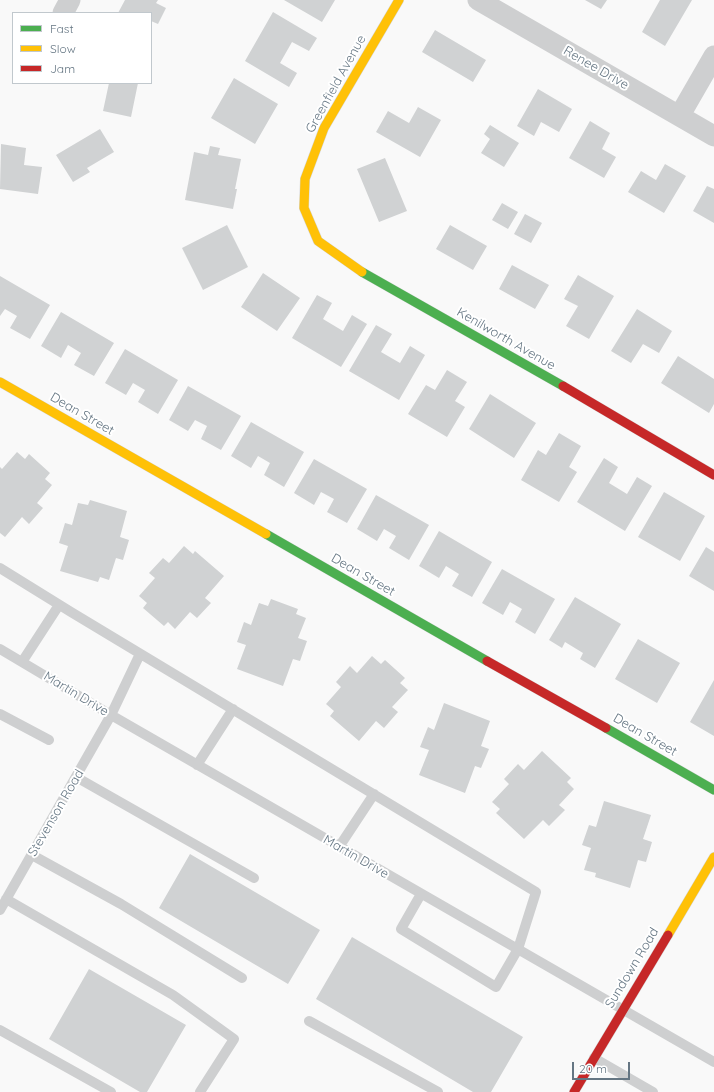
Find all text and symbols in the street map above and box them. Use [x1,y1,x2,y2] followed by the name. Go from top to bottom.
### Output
[12,12,152,84] legend
[50,21,74,36] text: Fast
[303,32,369,136] street label: Greenfield Avenue
[50,41,76,56] text: Slow
[560,43,632,93] street label: Renee Drive
[50,61,75,76] text: Jam
[454,304,558,374] street label: Kenilworth Avenue
[47,389,117,439] street label: Dean Street
[328,550,398,600] street label: Dean Street
[41,668,111,720] street label: Martin Drive
[610,710,680,760] street label: Dean Street
[25,767,87,859] street label: Stevenson Road
[320,832,392,882] street label: Martin Drive
[602,925,662,1011] street label: Sundown Road
[574,1054,632,1080] scale bar
[579,1061,607,1076] text: 20 m

